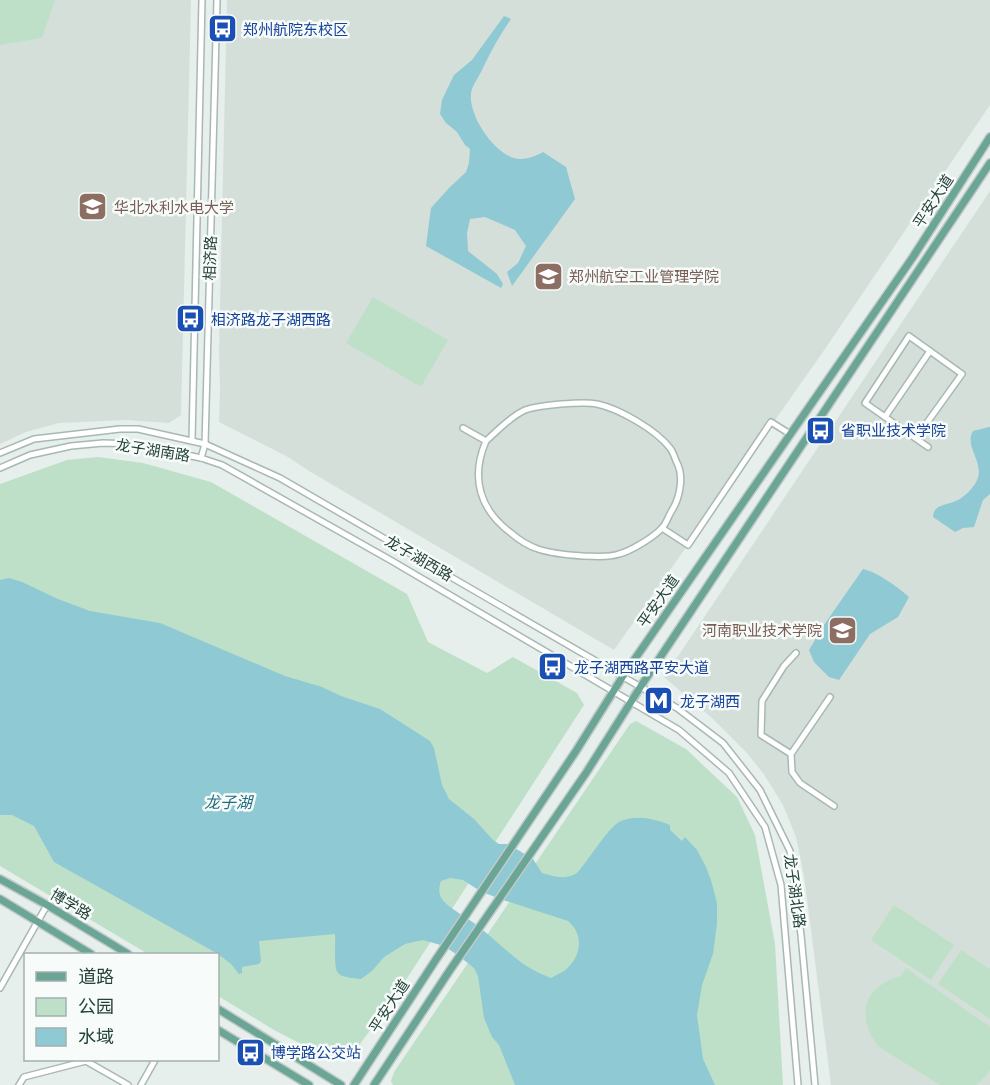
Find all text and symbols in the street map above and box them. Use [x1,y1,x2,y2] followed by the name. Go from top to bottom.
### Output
[206,13,238,45] bus stop icon: 郑州航院东校区
[243,21,348,38] place label: 郑州航院东校区
[910,171,956,231] street label: 平安大道
[77,191,109,223] school or university icon: 华北水利水电大学
[114,199,234,216] place label: 华北水利水电大学
[201,235,219,281] street label: 相济路
[532,260,564,292] school or university icon: 郑州航空工业管理学院
[569,268,719,285] place label: 郑州航空工业管理学院
[174,303,206,335] bus stop icon: 相济路龙子湖西路
[211,311,331,328] place label: 相济路龙子湖西路
[804,414,836,446] bus stop icon: 省职业技术学院
[841,422,946,439] place label: 省职业技术学院
[115,436,191,464] street label: 龙子湖南路
[382,532,456,584] street label: 龙子湖西路
[634,572,682,630] street label: 平安大道
[827,614,859,646] school or university icon: 河南职业技术学院
[702,622,822,639] place label: 河南职业技术学院
[537,651,569,683] bus stop icon: 龙子湖西路平安大道
[574,659,709,676] place label: 龙子湖西路平安大道
[643,685,675,717] metro station icon: 龙子湖西
[680,693,740,710] place label: 龙子湖西
[204,793,255,812] water label: 龙子湖
[781,853,809,929] street label: 龙子湖北路
[47,885,95,923] street label: 博学路
[24,953,219,1061] legend
[78,966,114,987] text: 道路
[366,976,412,1036] street label: 平安大道
[78,996,114,1017] text: 公园
[78,1026,114,1047] text: 水域
[234,1036,266,1068] bus stop icon: 博学路公交站
[271,1044,361,1061] place label: 博学路公交站

